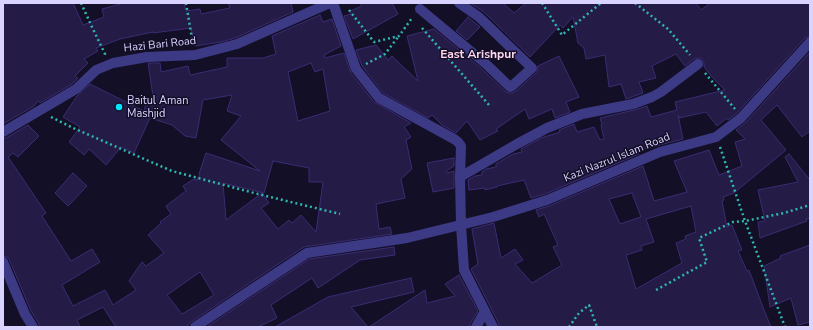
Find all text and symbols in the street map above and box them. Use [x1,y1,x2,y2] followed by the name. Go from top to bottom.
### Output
[123,35,197,55] street label: Hazi Bari Road
[440,48,516,62] district label: East Arishpur
[127,94,188,120] place label: Baitul Aman Mashjid
[114,102,124,112] marker: Baitul Aman Mashjid
[562,131,672,185] street label: Kazi Nazrul Islam Road

